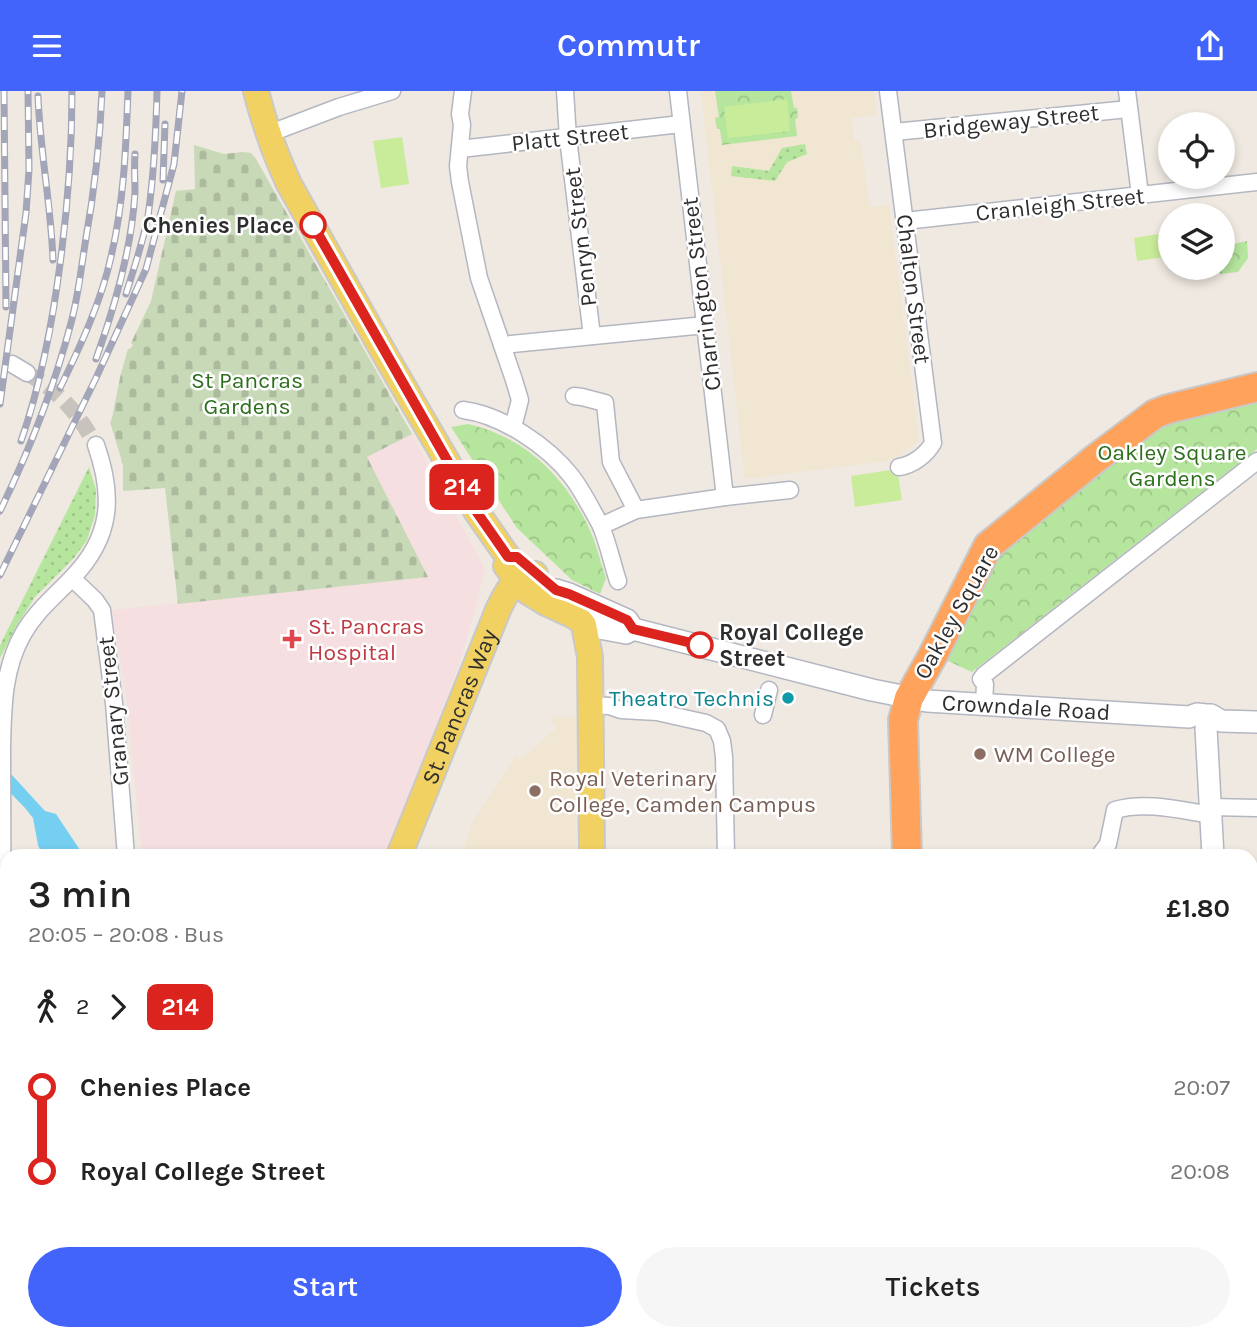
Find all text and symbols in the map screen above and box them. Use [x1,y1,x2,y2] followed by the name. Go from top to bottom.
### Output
[28,27,66,65] icon: menu
[557,27,700,64] text: Commutr
[1191,27,1229,65] icon: share
[922,99,1101,144] street label: Bridgeway Street
[1158,112,1235,280] map controls
[1158,112,1235,189] button: locate
[510,118,630,157] street label: Platt Street
[559,166,602,308] street label: Penryn Street
[974,182,1146,227] street label: Cranleigh Street
[676,195,727,392] street label: Charrington Street
[1158,203,1235,280] button: layers
[143,212,294,239] place label: Chenies Place
[300,212,326,238] marker: Chenies Place
[891,213,936,366] street label: Chalton Street
[191,367,303,420] park label: St Pancras Gardens
[1098,439,1246,492] park label: Oakley Square Gardens
[422,464,502,510] line badge: 214
[443,473,481,501] text: 214
[909,541,1004,684] street label: Oakley Square
[308,613,424,666] place label: St. Pancras Hospital
[719,619,864,672] place label: Royal College Street
[416,625,503,788] street label: St. Pancras Way
[282,629,302,649] marker: St. Pancras Hospital
[687,632,713,658] marker: Royal College Street
[92,635,135,787] street label: Granary Street
[609,685,774,712] place label: Theatro Technis
[941,689,1111,726] street label: Crowndale Road
[780,690,796,706] marker: Theatro Technis
[994,741,1116,768] place label: WM College
[972,746,988,762] marker: WM College
[549,765,816,818] place label: Royal Veterinary College, Camden Campus
[527,783,543,799] marker: Royal Veterinary College, Camden Campus
[28,872,132,917] text: 3 min
[1166,893,1230,924] text: £1.80
[28,921,224,948] text: 20:05 – 20:08 · Bus
[28,988,66,1026] icon: walk
[99,988,137,1026] icon: forward
[76,993,89,1020] text: 2
[161,993,199,1021] text: 214
[80,1072,251,1103] text: Chenies Place
[1173,1074,1230,1101] text: 20:07
[80,1156,325,1187] text: Royal College Street
[1170,1158,1230,1185] text: 20:08
[28,1247,622,1327] button: Start
[636,1247,1230,1327] button: Tickets

